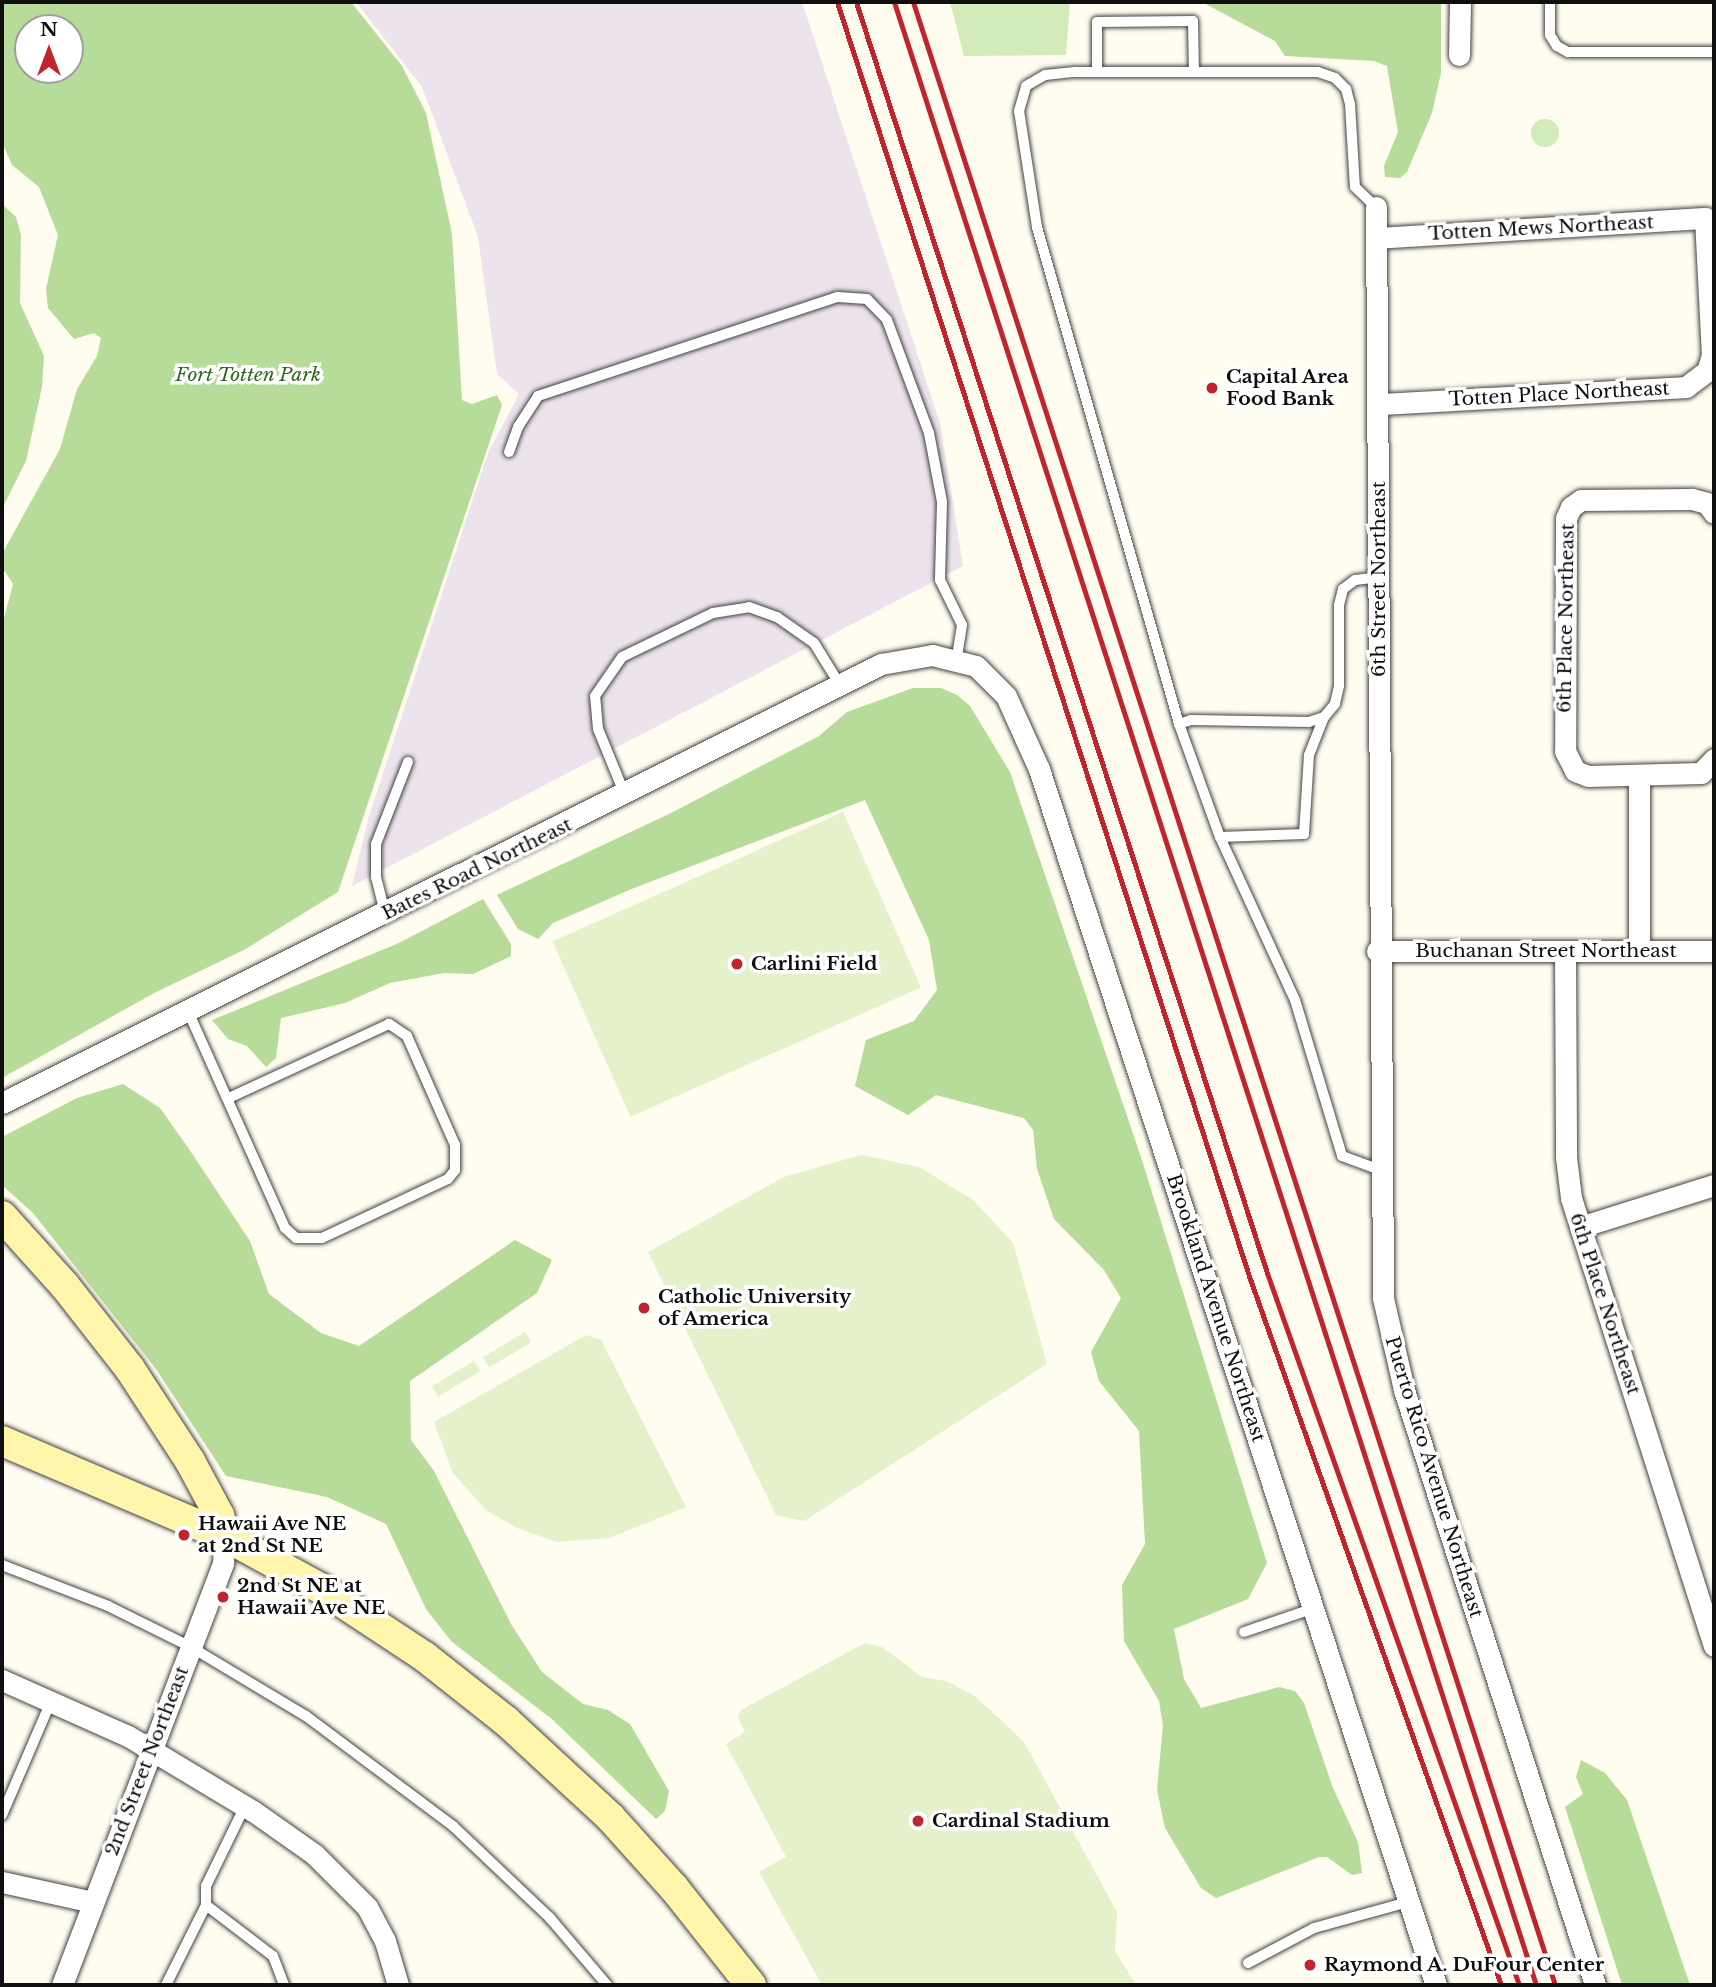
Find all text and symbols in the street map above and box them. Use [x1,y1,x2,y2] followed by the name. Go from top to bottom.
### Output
[14,14,84,84] north arrow
[40,18,58,41] text: N
[1428,211,1654,245] street label: Totten Mews Northeast
[175,364,321,386] park label: Fort Totten Park
[1226,366,1349,410] place label: Capital Area Food Bank
[1448,377,1670,411] street label: Totten Place Northeast
[1204,380,1220,396] marker: Capital Area Food Bank
[1368,481,1390,677] street label: 6th Street Northeast
[1553,523,1579,713] street label: 6th Place Northeast
[378,813,576,925] street label: Bates Road Northeast
[1415,940,1677,962] street label: Buchanan Street Northeast
[751,953,877,975] place label: Carlini Field
[729,956,745,972] marker: Carlini Field
[1162,1171,1270,1445] street label: Brookland Avenue Northeast
[1565,1210,1645,1398] street label: 6th Place Northeast
[658,1286,851,1330] place label: Catholic University of America
[636,1300,652,1316] marker: Catholic University of America
[1380,1333,1488,1621] street label: Puerto Rico Avenue Northeast
[198,1513,347,1557] place label: Hawaii Ave NE at 2nd St NE
[176,1527,192,1543] marker: Hawaii Ave NE at 2nd St NE
[237,1575,386,1619] place label: 2nd St NE at Hawaii Ave NE
[215,1589,231,1605] marker: 2nd St NE at Hawaii Ave NE
[100,1663,194,1859] street label: 2nd Street Northeast
[932,1810,1110,1832] place label: Cardinal Stadium
[910,1813,926,1829] marker: Cardinal Stadium
[1324,1954,1605,1976] place label: Raymond A. DuFour Center
[1302,1957,1318,1973] marker: Raymond A. DuFour Center

